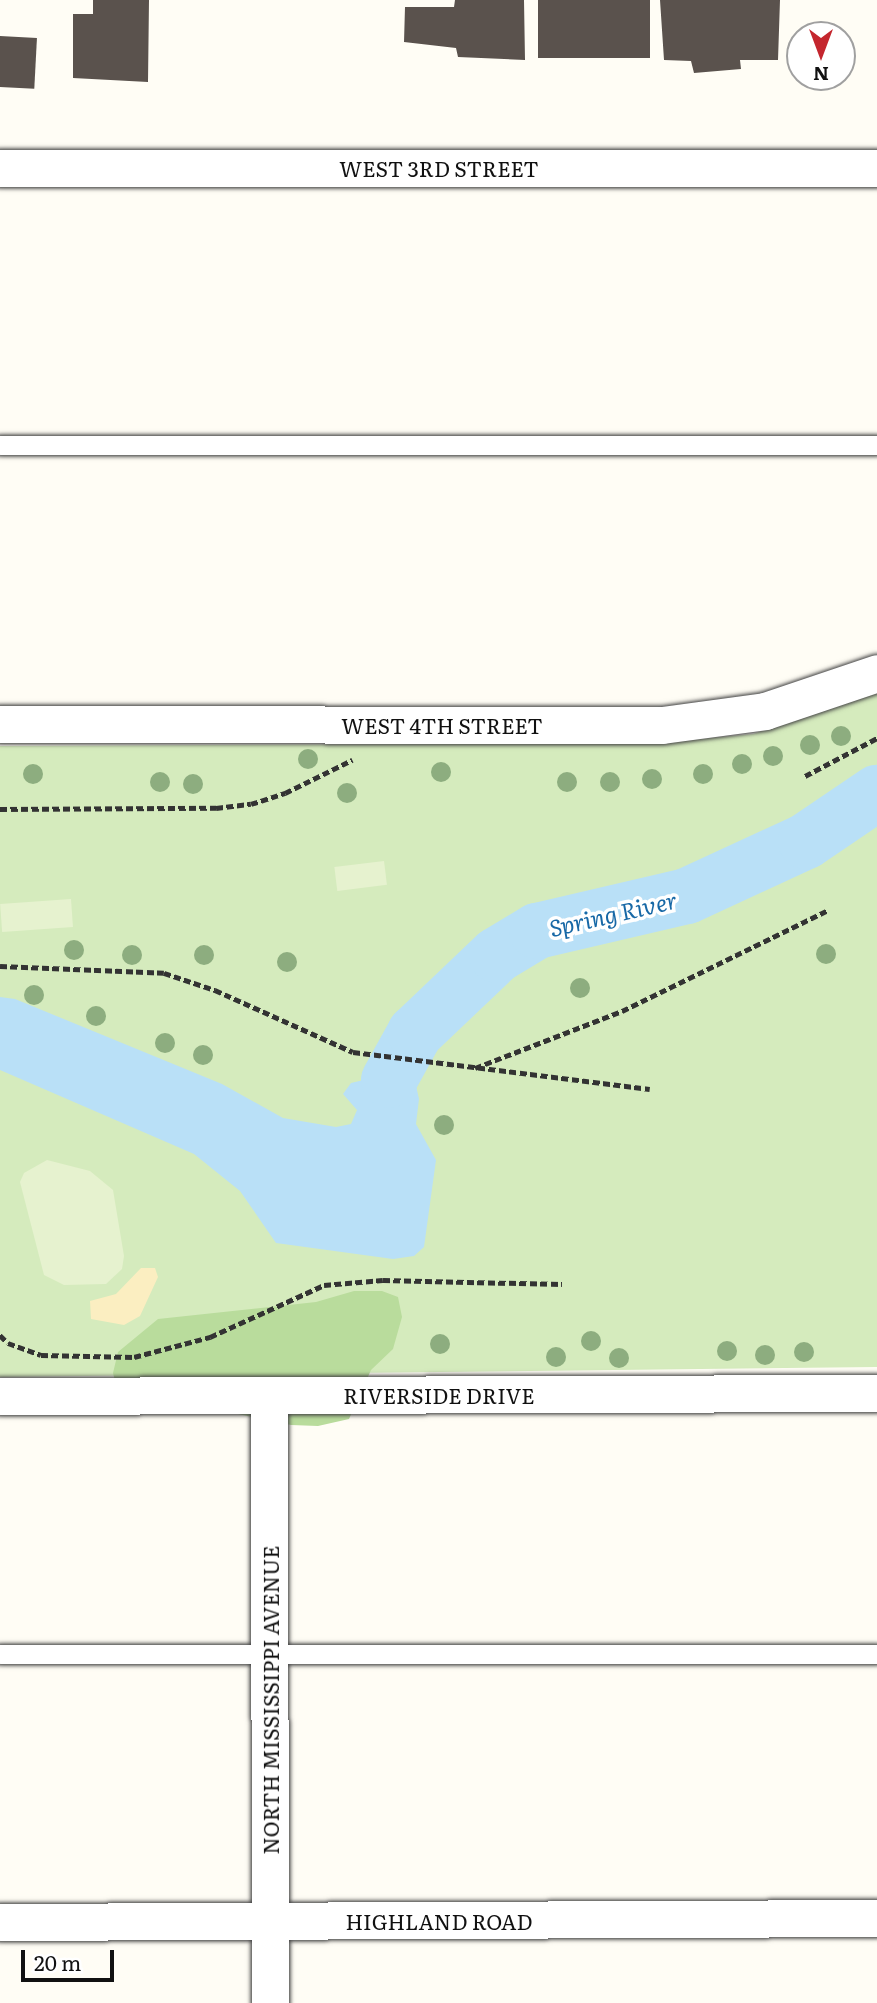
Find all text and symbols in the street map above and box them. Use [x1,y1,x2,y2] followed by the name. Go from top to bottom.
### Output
[786,21,856,91] north arrow
[813,61,829,89] text: N
[339,155,539,181] street label: WEST 3RD STREET
[341,712,543,738] street label: WEST 4TH STREET
[546,885,680,941] water label: Spring River
[343,1382,535,1408] street label: RIVERSIDE DRIVE
[257,1545,283,1855] street label: NORTH MISSISSIPPI AVENUE
[345,1908,533,1934] street label: HIGHLAND ROAD
[24,1937,117,1981] scale bar
[34,1946,81,1977] text: 20 m

